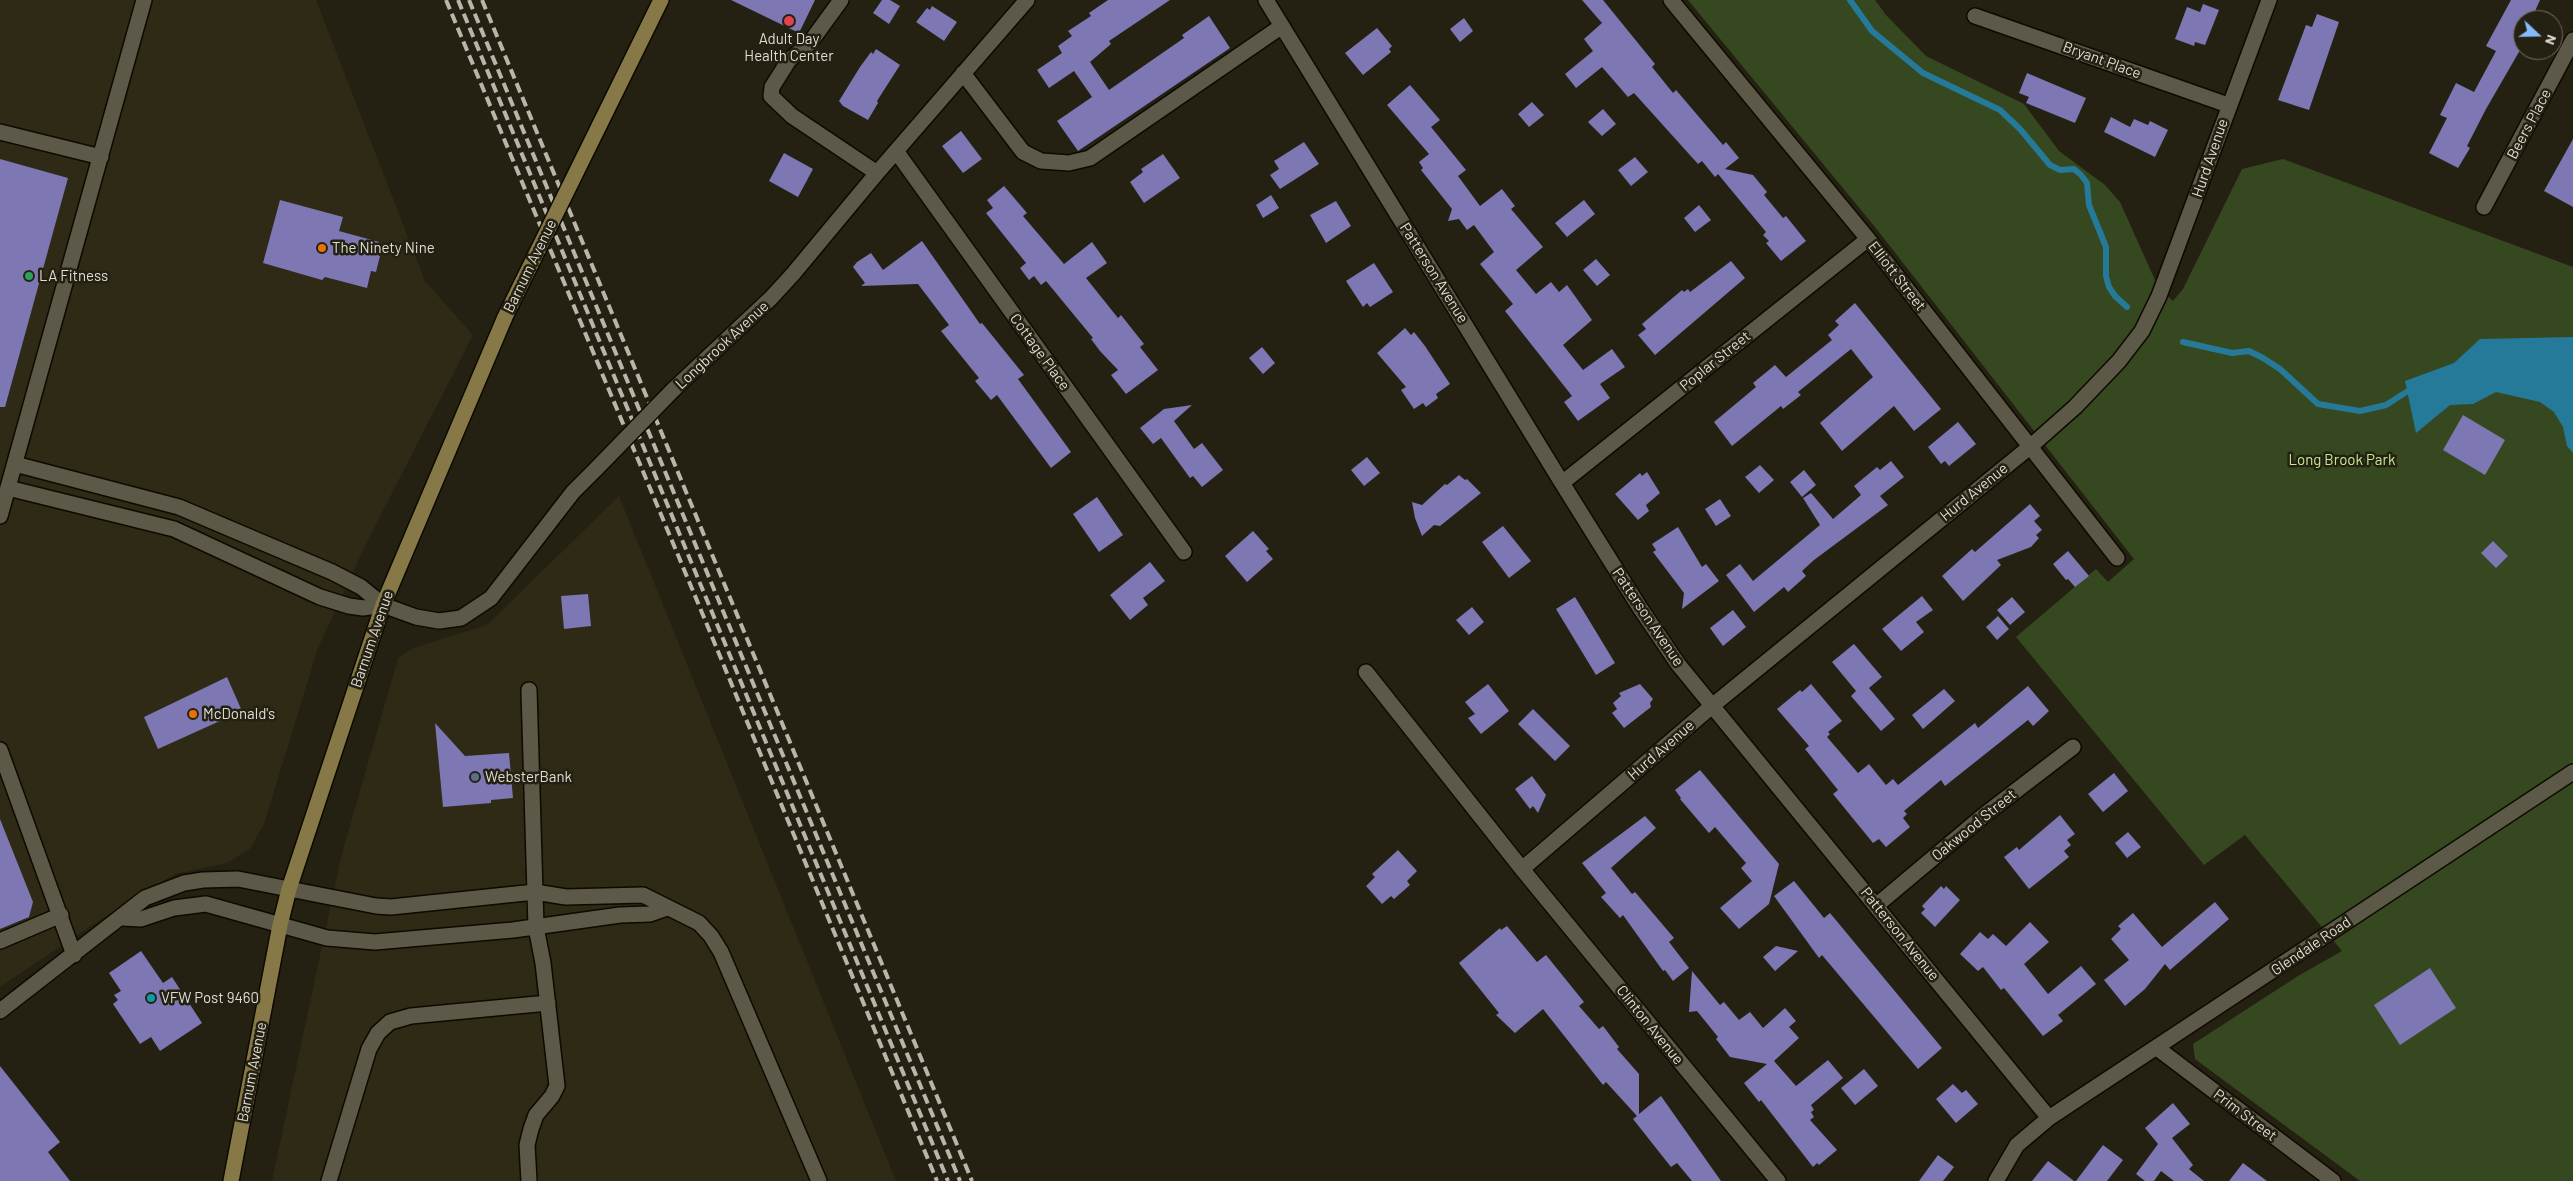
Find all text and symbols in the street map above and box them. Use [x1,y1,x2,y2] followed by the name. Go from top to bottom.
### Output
[2513,10,2563,60] north arrow
[782,14,796,28] marker: Adult Day Health Center
[744,30,834,65] place label: Adult Day Health Center
[2542,33,2561,48] text: N
[2060,38,2144,82] street label: Bryant Place
[2503,86,2555,162] street label: Beers Place
[2188,116,2232,200] street label: Hurd Avenue
[500,216,560,316] street label: Barnum Avenue
[1396,220,1472,326] street label: Patterson Avenue
[1864,238,1930,314] street label: Elliott Street
[332,239,435,257] place label: The Ninety Nine
[316,242,328,254] marker: The Ninety Nine
[39,267,108,285] place label: LA Fitness
[23,270,35,282] marker: LA Fitness
[672,297,772,393] street label: Longbrook Avenue
[1006,310,1074,394] street label: Cottage Place
[1676,327,1754,395] street label: Poplar Street
[2289,451,2395,469] park label: Long Brook Park
[1936,459,2012,525] street label: Hurd Avenue
[1608,564,1688,670] street label: Patterson Avenue
[347,588,397,690] street label: Barnum Avenue
[203,705,275,723] place label: McDonald's
[187,708,199,720] marker: McDonald's
[1624,716,1698,784] street label: Hurd Avenue
[485,768,572,786] place label: WebsterBank
[469,771,481,783] marker: WebsterBank
[1928,785,2020,865] street label: Oakwood Street
[1857,884,1943,984] street label: Patterson Avenue
[2268,913,2354,979] street label: Glendale Road
[1613,982,1687,1068] street label: Clinton Avenue
[161,989,259,1007] place label: VFW Post 9460
[145,992,157,1004] marker: VFW Post 9460
[233,1020,271,1124] street label: Barnum Avenue
[2210,1085,2280,1145] street label: Prim Street

